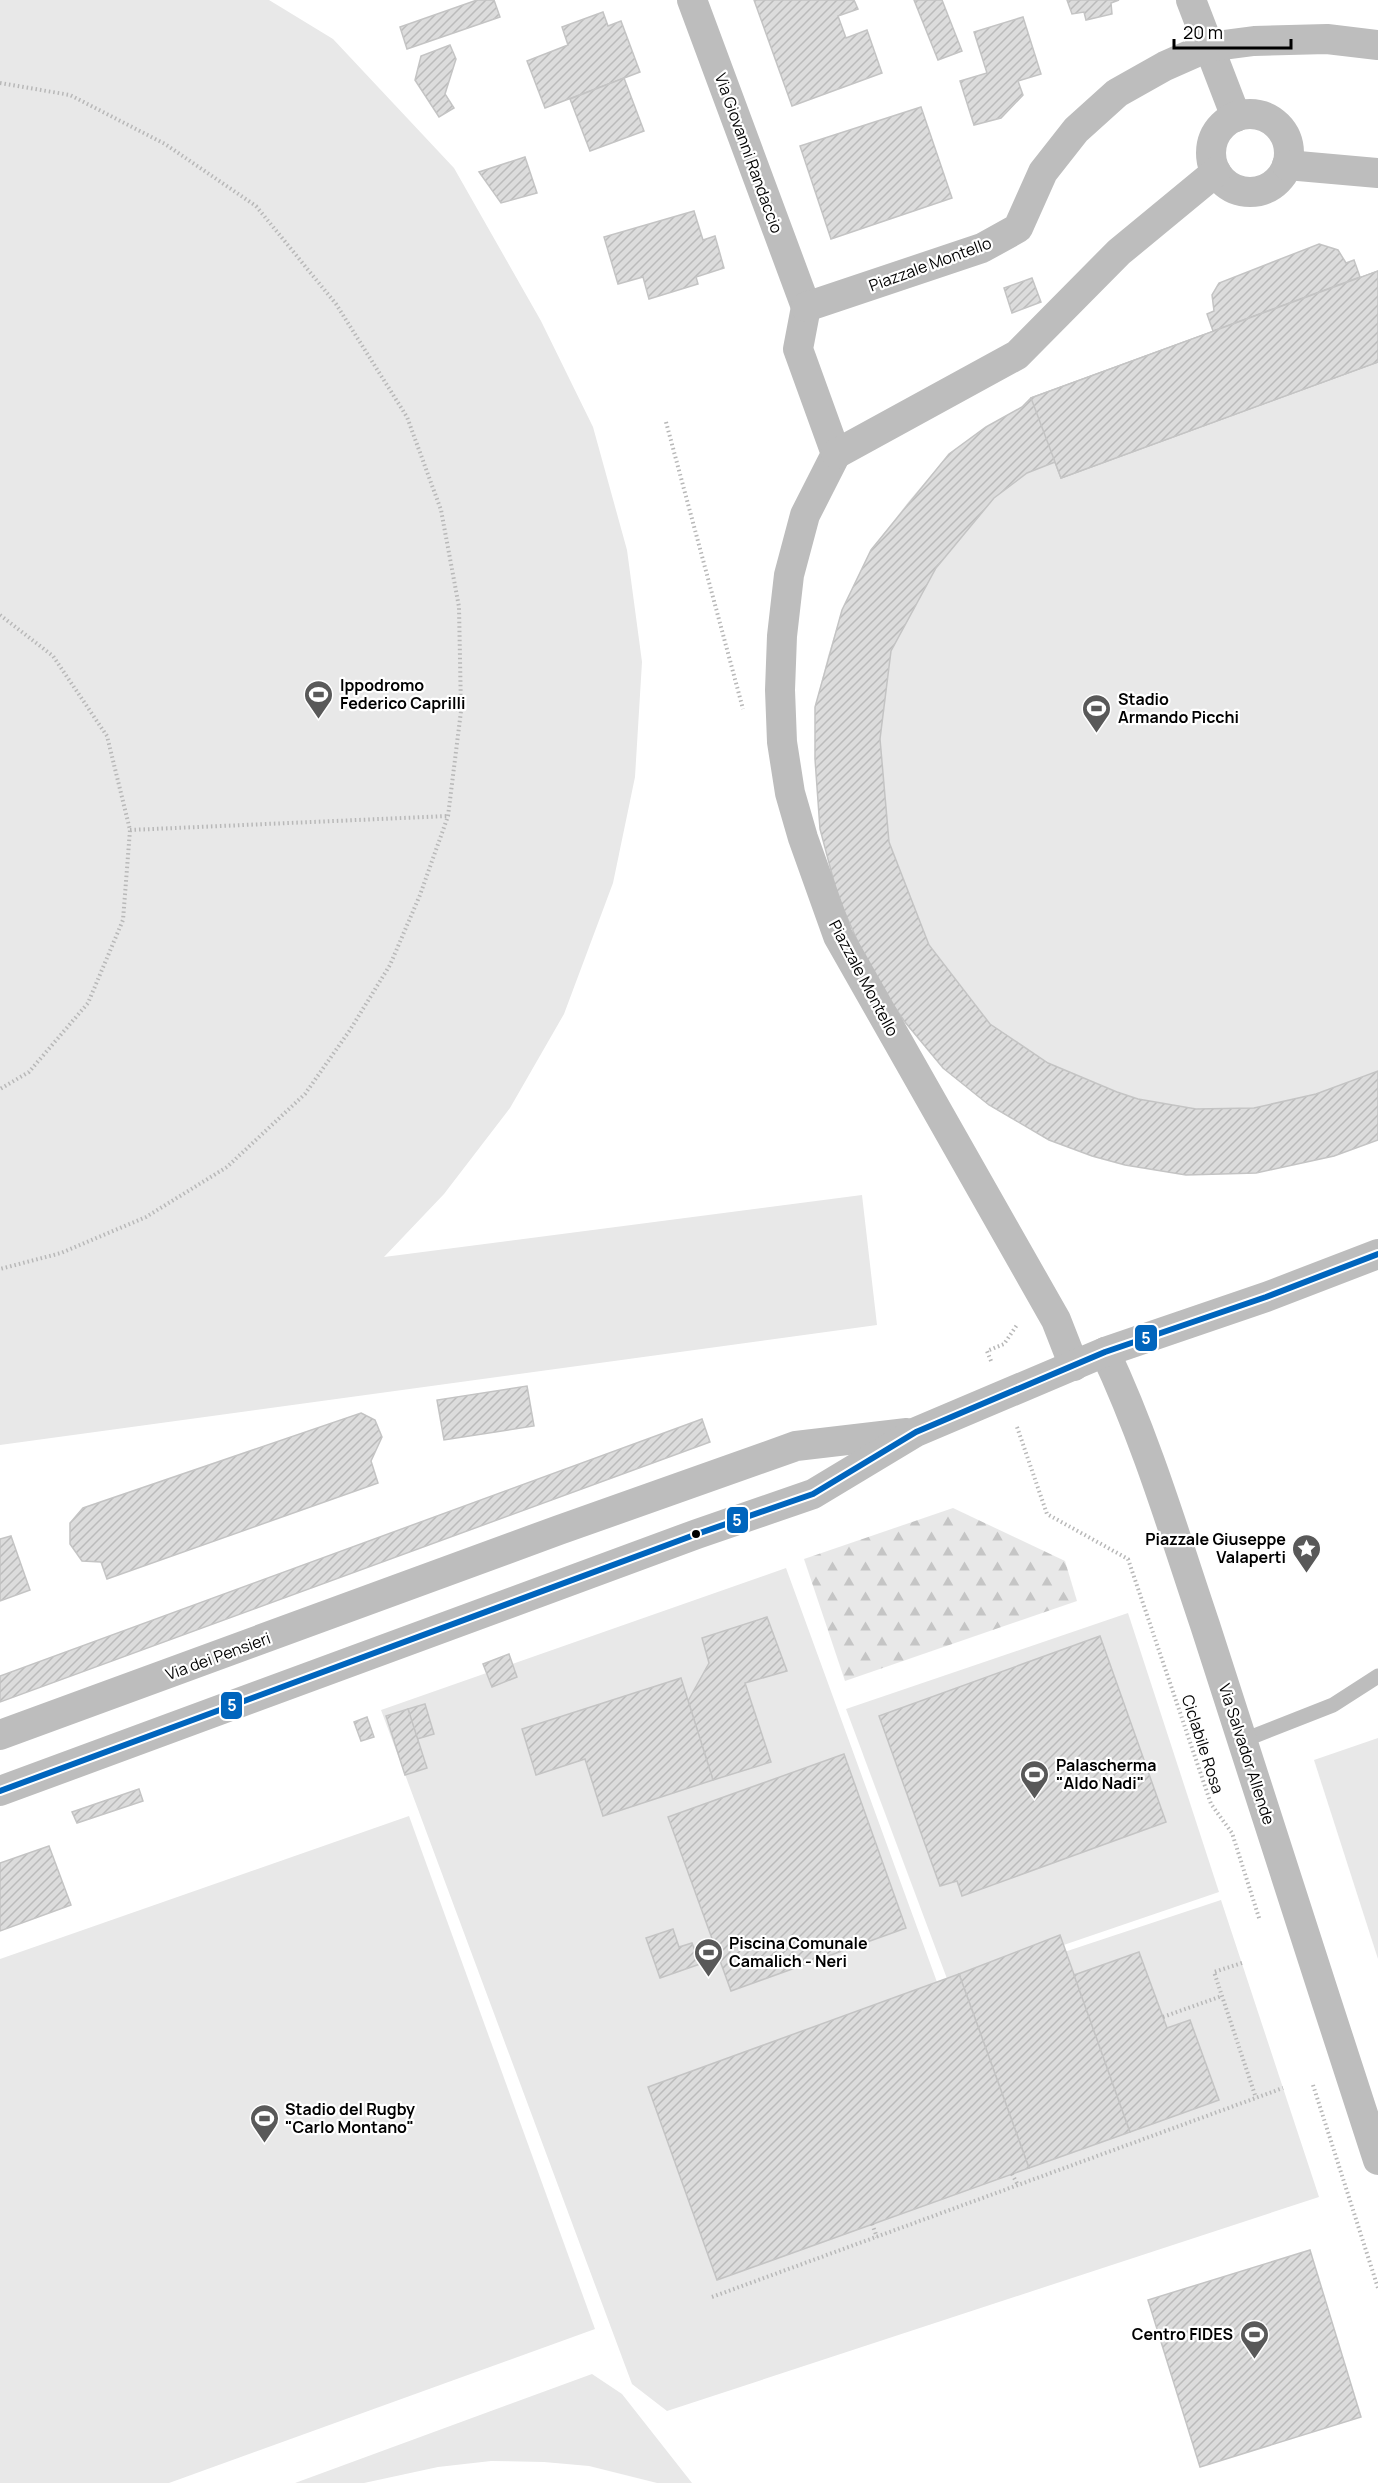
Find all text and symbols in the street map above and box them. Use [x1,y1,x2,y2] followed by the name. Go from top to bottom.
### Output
[1174,12,1291,50] scale bar
[1183,20,1223,44] text: 20 m
[710,70,788,236] street label: Via Giovanni Randaccio
[866,232,994,296] street label: Piazzale Montello
[340,674,465,714] place label: Ippodromo Federico Caprilli
[303,678,335,720] sports icon: Ippodromo Federico Caprilli
[1118,688,1239,728] place label: Stadio Armando Picchi
[1081,692,1113,734] sports icon: Stadio Armando Picchi
[824,916,904,1040] street label: Piazzale Montello
[1134,1324,1158,1352] line badge: 5
[1141,1327,1151,1349] text: 5
[726,1506,749,1534] line badge: 5
[732,1509,742,1531] text: 5
[690,1528,702,1540] unlabelled marker
[1145,1528,1286,1568] place label: Piazzale Giuseppe Valaperti
[1291,1532,1323,1574] place icon: Piazzale Giuseppe Valaperti
[162,1627,274,1685] street label: Via dei Pensieri
[1214,1681,1280,1827] street label: Via Salvador Allende
[220,1691,243,1720] line badge: 5
[1177,1692,1229,1796] street label: Ciclabile Rosa
[227,1694,237,1716] text: 5
[1056,1754,1156,1794] place label: Palascherma "Aldo Nadi"
[1019,1758,1051,1800] sports icon: Palascherma "Aldo Nadi"
[729,1932,868,1972] place label: Piscina Comunale Camalich - Neri
[692,1936,724,1978] sports icon: Piscina Comunale Camalich - Neri
[285,2098,415,2138] place label: Stadio del Rugby "Carlo Montano"
[248,2102,280,2144] sports icon: Stadio del Rugby "Carlo Montano"
[1238,2318,1270,2360] sports icon: Centro FIDES
[1132,2323,1233,2345] place label: Centro FIDES

